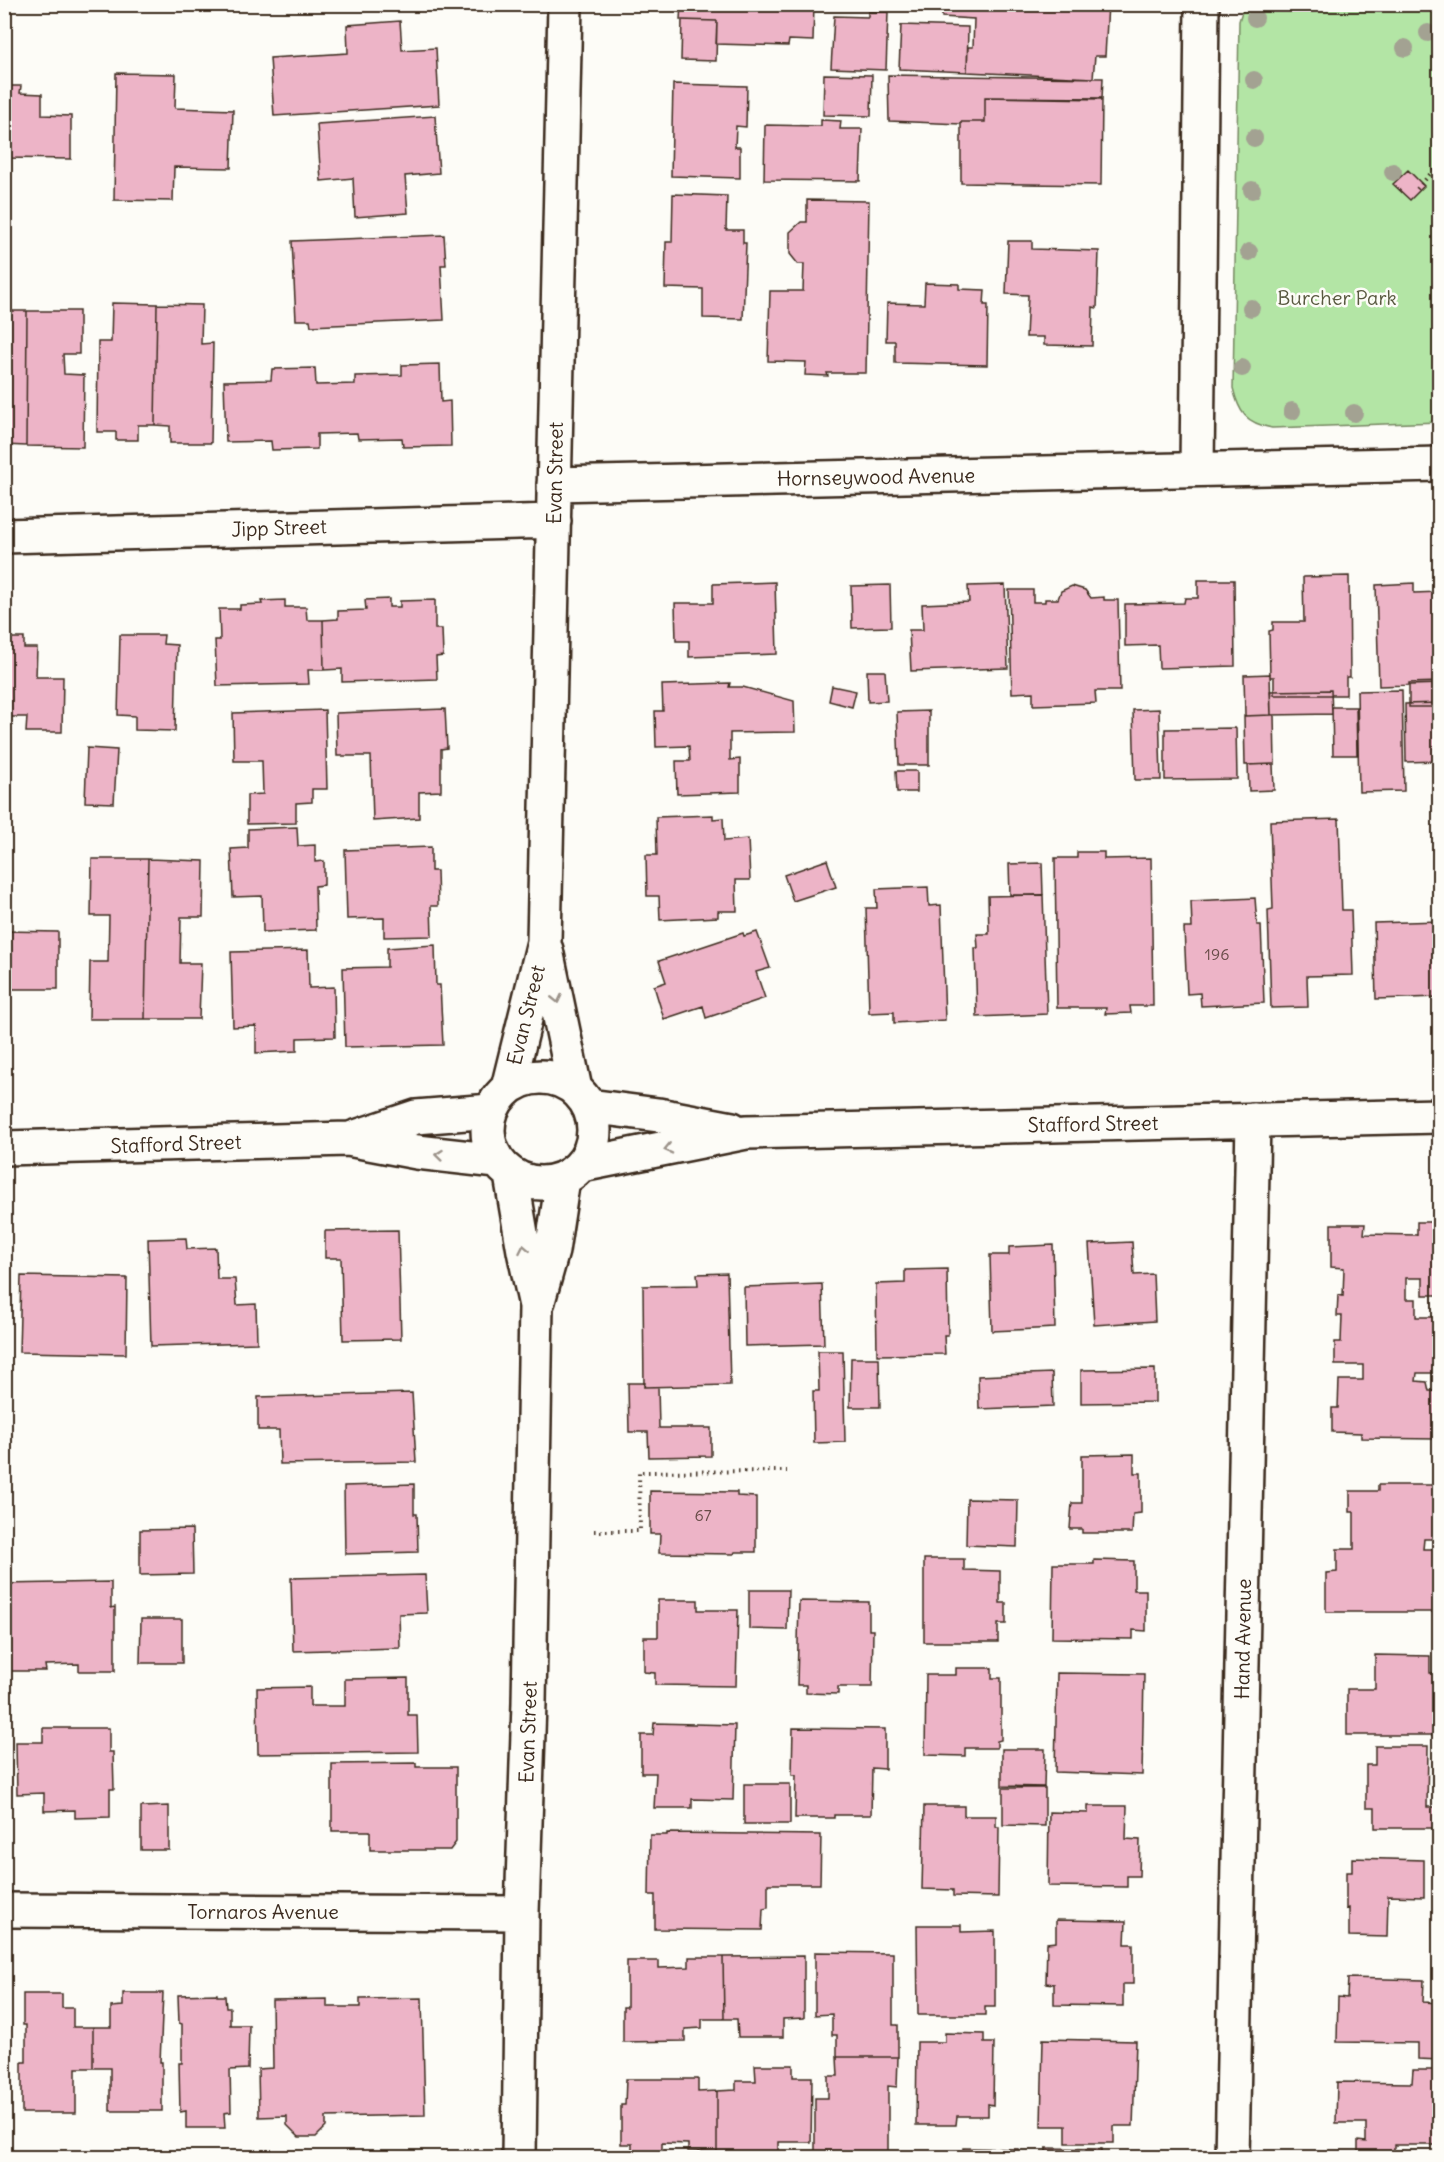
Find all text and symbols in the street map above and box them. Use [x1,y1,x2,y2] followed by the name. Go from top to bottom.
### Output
[1277,285,1397,310] park label: Burcher Park
[541,421,568,524] street label: Evan Street
[777,462,975,491] street label: Hornseywood Avenue
[231,513,328,542] street label: Jipp Street
[1205,944,1229,964] house number: 196
[501,962,550,1068] street label: Evan Street
[550,994,563,1004] one-way arrow
[1027,1110,1159,1137] street label: Stafford Street
[110,1129,242,1158] street label: Stafford Street
[663,1142,673,1155] one-way arrow
[434,1149,443,1161] one-way arrow
[518,1244,531,1254] one-way arrow
[694,1505,712,1525] house number: 67
[1229,1578,1256,1700] street label: Hand Avenue
[513,1680,542,1784] street label: Evan Street
[187,1899,339,1924] street label: Tornaros Avenue

